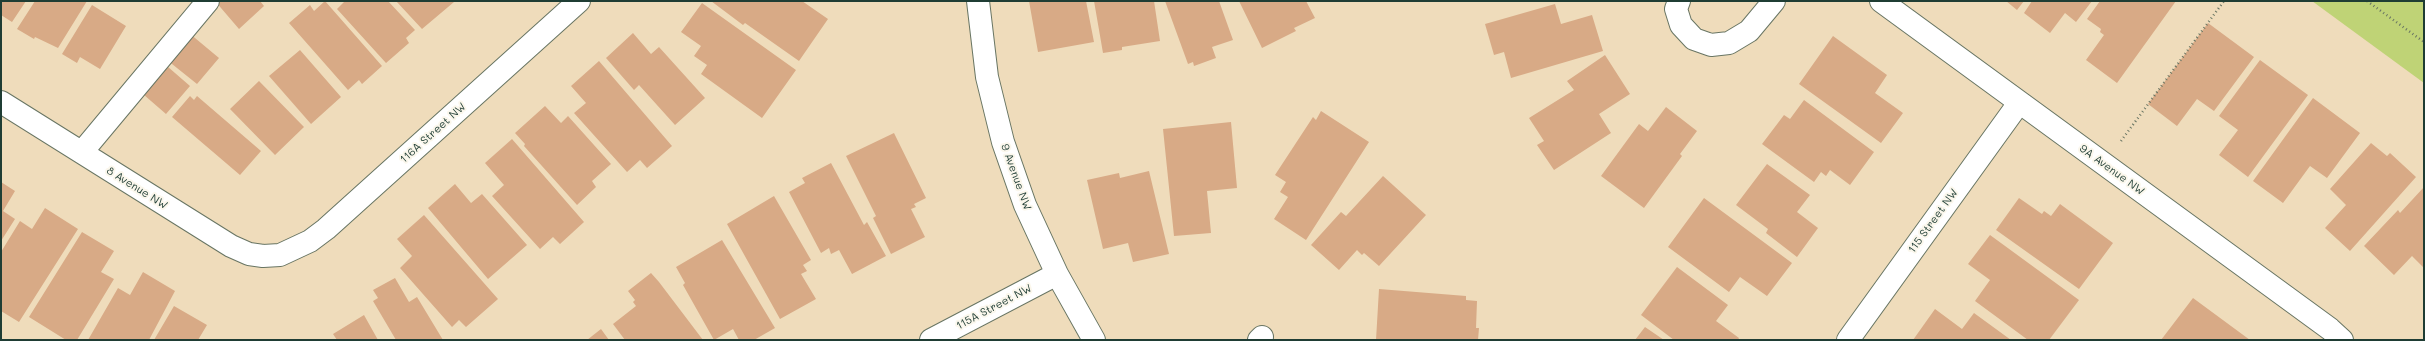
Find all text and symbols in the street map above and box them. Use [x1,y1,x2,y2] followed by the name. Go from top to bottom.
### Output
[397,100,469,166] street label: 116A Street NW
[998,142,1034,212] street label: 9 Avenue NW
[2077,142,2147,198] street label: 9A Avenue NW
[104,164,170,212] street label: 8 Avenue NW
[1905,186,1961,256] street label: 115 Street NW
[954,282,1034,332] street label: 115A Street NW

